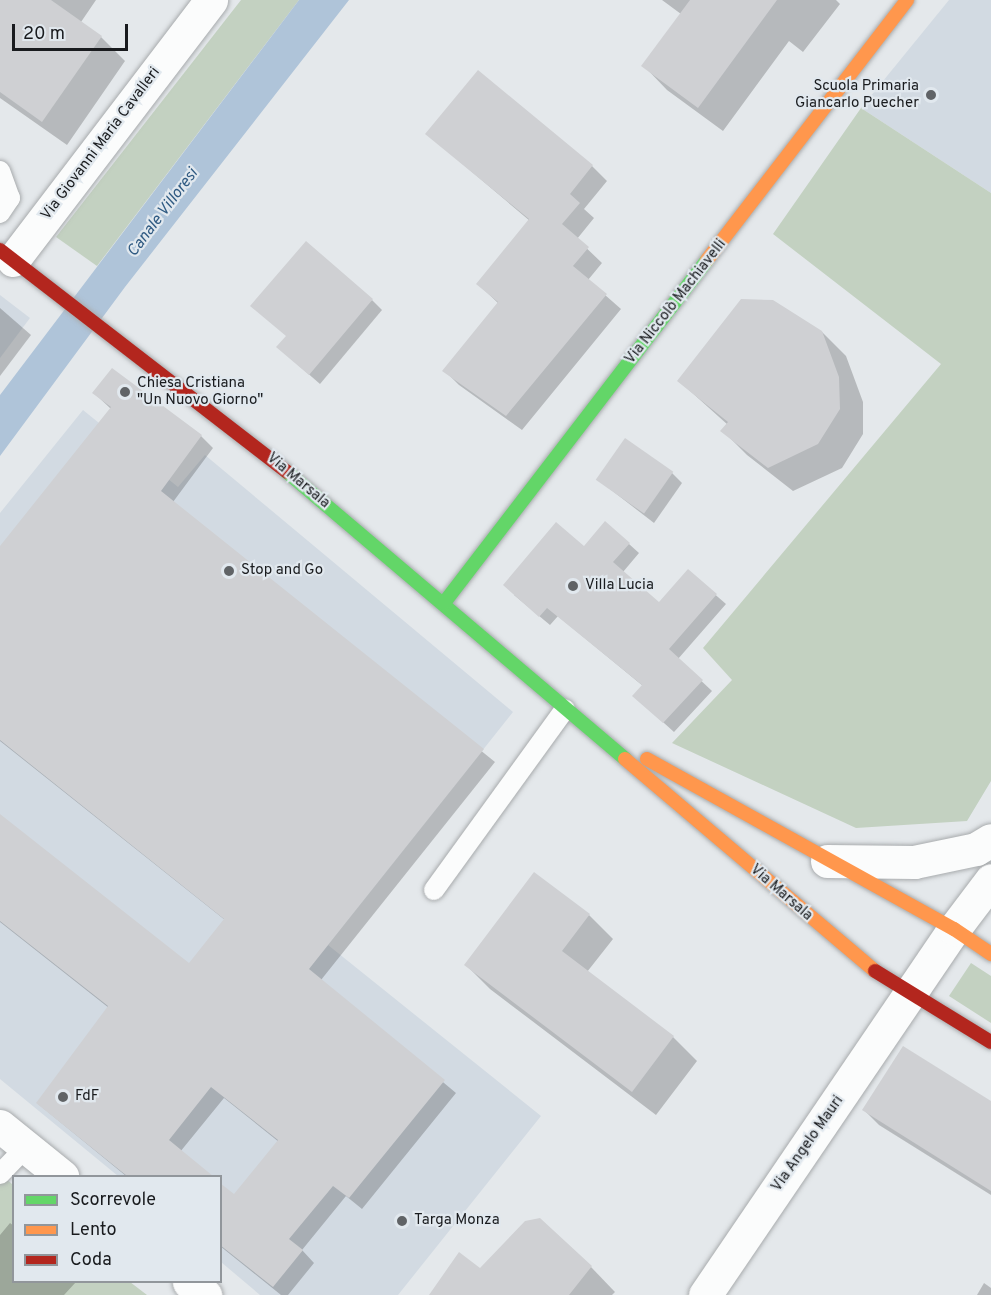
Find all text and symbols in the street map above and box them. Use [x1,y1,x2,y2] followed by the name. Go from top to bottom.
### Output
[15,12,130,50] scale bar
[23,23,65,46] text: 20 m
[38,64,164,224] street label: Via Giovanni Maria Cavalleri
[795,77,919,112] place label: Scuola Primaria Giancarlo Puecher
[924,88,938,102] marker: Scuola Primaria Giancarlo Puecher
[123,165,203,261] water label: Canale Villoresi
[622,236,730,368] street label: Via Niccolò Machiavelli
[137,374,263,409] place label: Chiesa Cristiana "Un Nuovo Giorno"
[118,385,132,399] marker: Chiesa Cristiana "Un Nuovo Giorno"
[263,449,333,513] street label: Via Marsala
[241,562,323,580] place label: Stop and Go
[222,564,236,578] marker: Stop and Go
[585,577,654,595] place label: Villa Lucia
[566,579,580,593] marker: Villa Lucia
[746,861,816,925] street label: Via Marsala
[75,1088,99,1106] place label: FdF
[56,1090,70,1104] marker: FdF
[768,1092,848,1196] street label: Via Angelo Mauri
[12,1175,222,1283] legend
[70,1189,156,1212] text: Scorrevole
[414,1212,500,1230] place label: Targa Monza
[395,1214,409,1228] marker: Targa Monza
[70,1219,116,1242] text: Lento
[70,1249,112,1272] text: Coda

